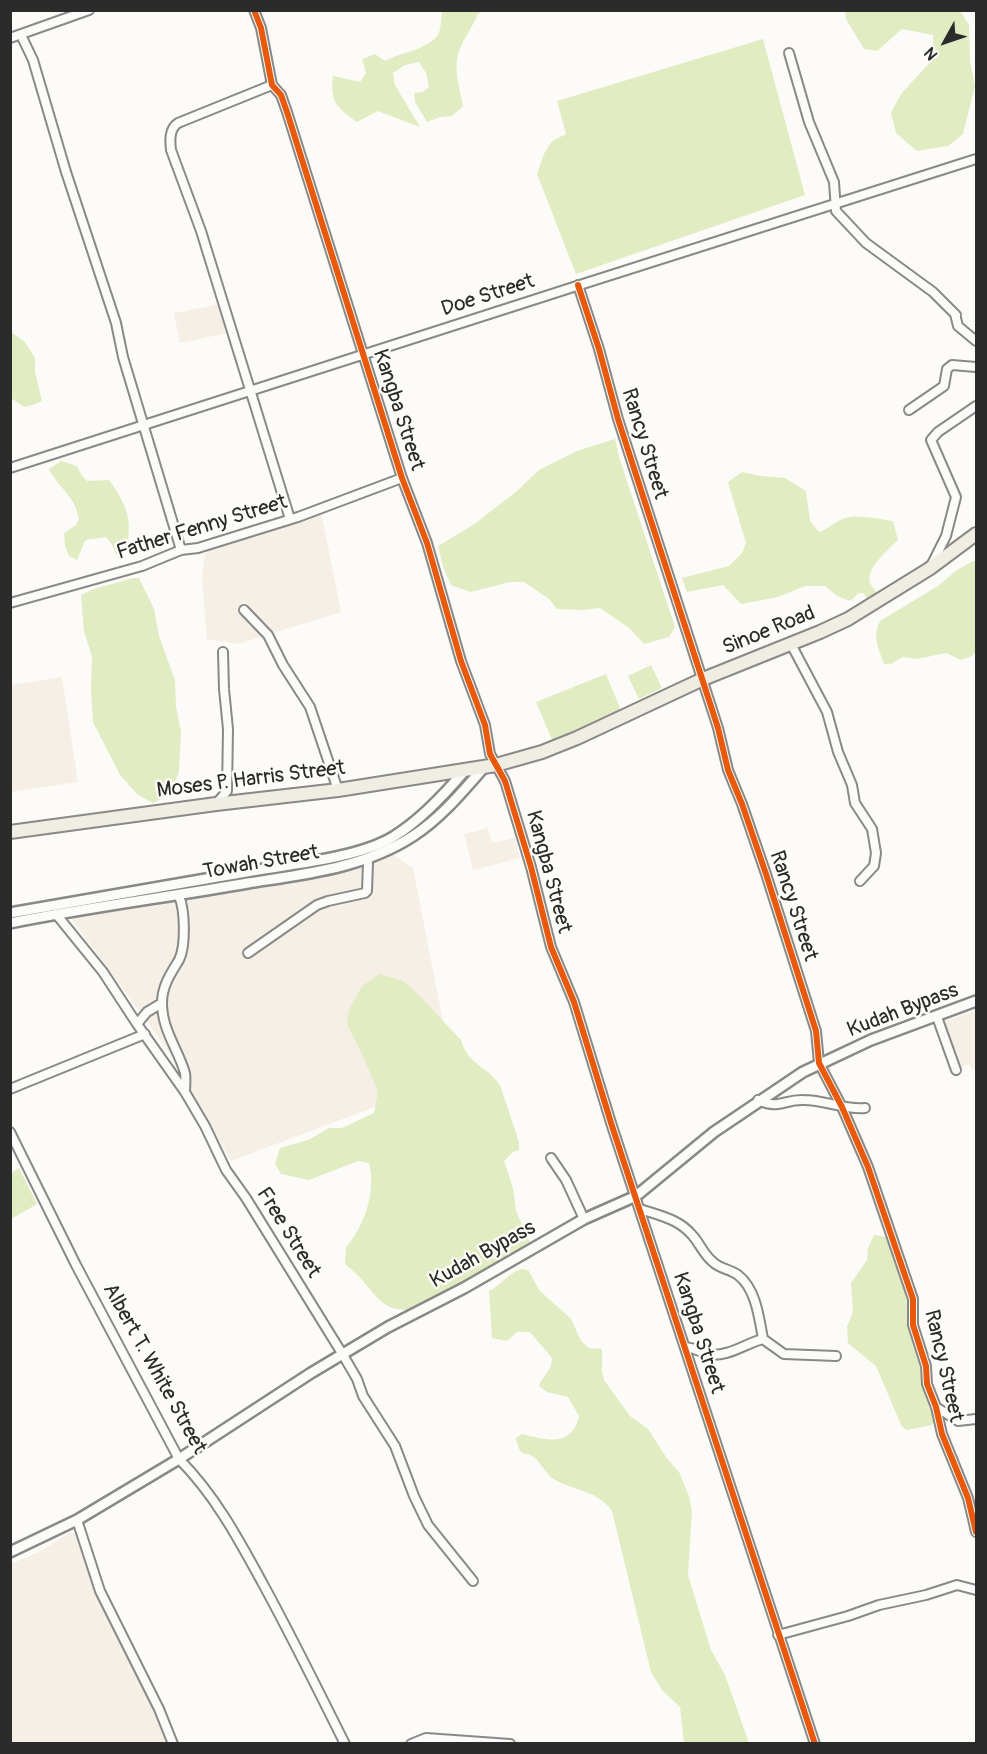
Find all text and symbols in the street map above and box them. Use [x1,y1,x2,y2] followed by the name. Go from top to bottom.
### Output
[915,12,975,72] north arrow
[920,43,942,64] text: N
[438,269,538,323] street label: Doe Street
[367,346,429,474] street label: Kangba Street
[615,386,673,502] street label: Rancy Street
[114,490,290,566] street label: Father Fenny Street
[719,601,819,661] street label: Sinoe Road
[155,756,347,804] street label: Moses P. Harris Street
[520,808,576,936] street label: Kangba Street
[201,840,321,886] street label: Towah Street
[763,848,823,964] street label: Rancy Street
[844,978,962,1044] street label: Kudah Bypass
[250,1183,326,1283] street label: Free Street
[426,1216,540,1294] street label: Kudah Bypass
[667,1269,729,1397] street label: Kangba Street
[97,1279,211,1459] street label: Albert T. White Street
[918,1307,968,1425] street label: Rancy Street

